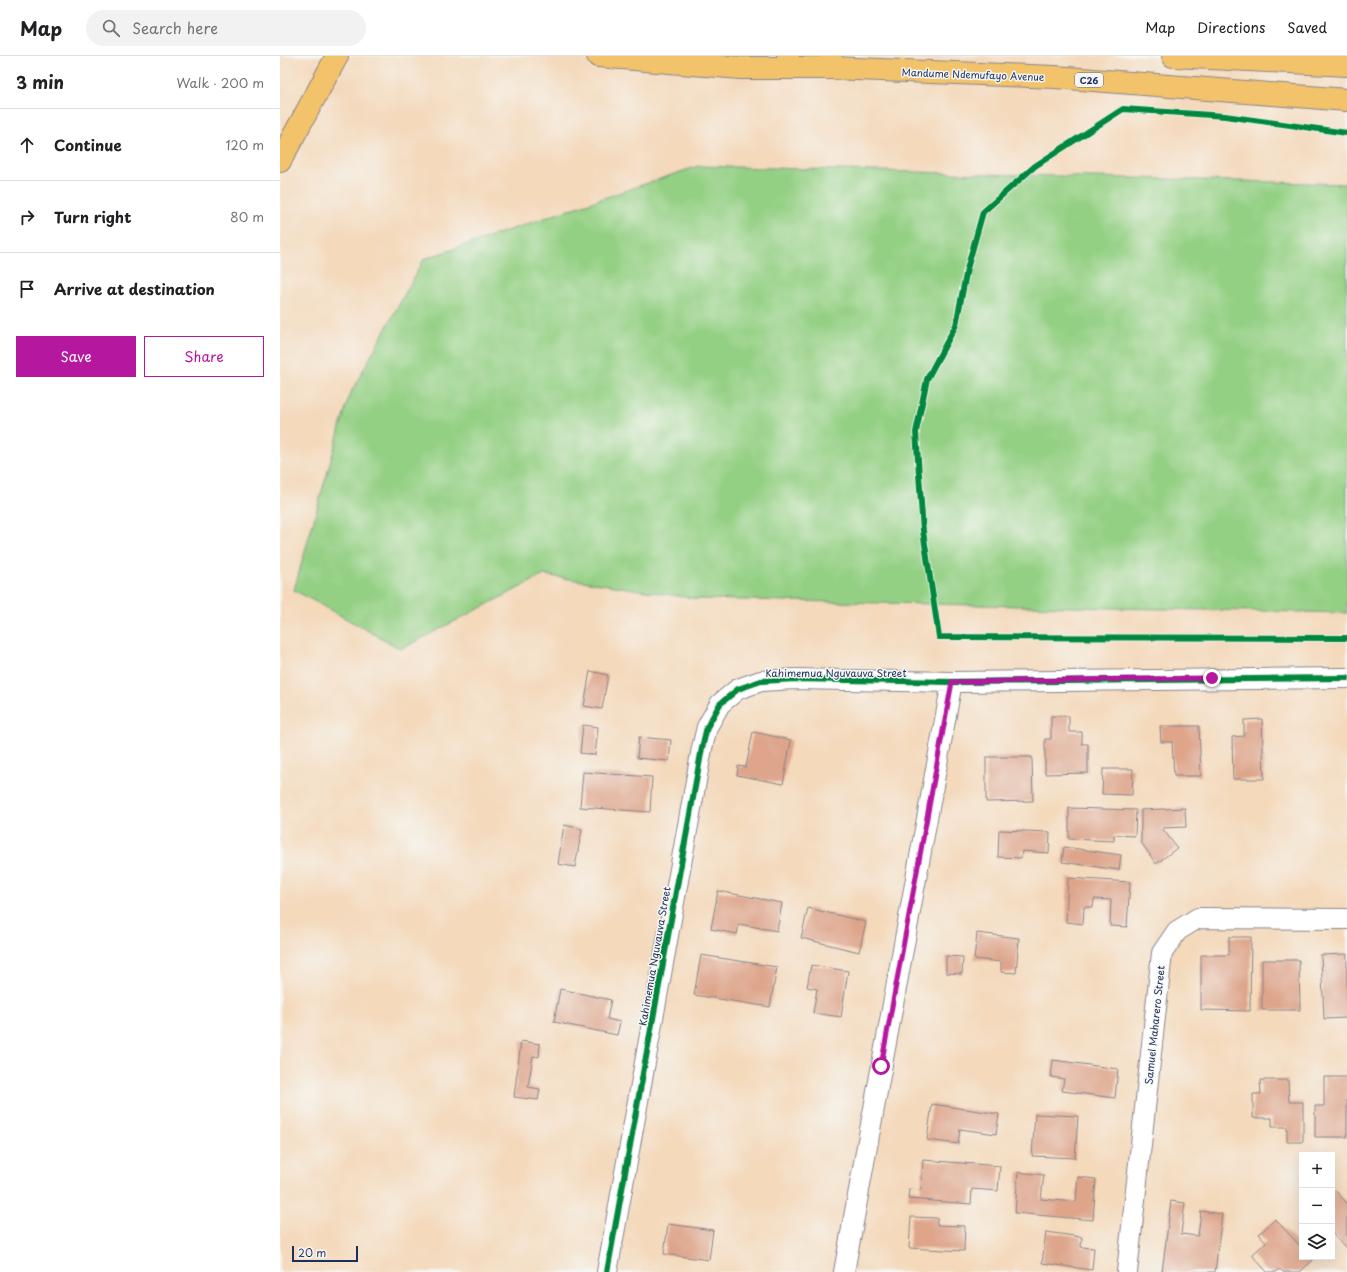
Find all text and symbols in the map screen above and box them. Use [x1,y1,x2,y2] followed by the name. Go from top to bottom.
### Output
[86,10,366,46] search box
[20,14,62,42] text: Map
[132,16,218,39] text: Search here
[100,17,122,39] icon: search
[1145,17,1175,38] text: Map
[1197,17,1265,38] text: Directions
[1287,17,1327,38] text: Saved
[901,64,1045,84] street label: Mandume Ndemufayo Avenue
[16,69,64,95] text: 3 min
[176,73,264,92] text: Walk · 200 m
[1075,73,1103,87] road number: C26
[54,133,122,156] text: Continue
[16,134,38,156] icon: ahead
[225,135,264,154] text: 120 m
[54,205,131,228] text: Turn right
[16,206,38,228] icon: right
[230,207,264,226] text: 80 m
[54,277,215,300] text: Arrive at destination
[16,278,38,300] icon: arrive
[16,336,136,377] button: Save
[144,336,264,377] button: Share
[766,665,906,680] street label: Kahimemua Nguvauva Street
[1203,669,1221,687] route end
[634,885,674,1027] street label: Kahimemua Nguvauva Street
[1140,965,1168,1085] street label: Samuel Maharero Street
[872,1057,890,1075] route start
[1299,1152,1335,1260] map controls
[1299,1152,1335,1188] button: +
[1299,1188,1335,1224] button: −
[1299,1224,1335,1260] button: layers
[292,1244,358,1263] scale bar
[298,1244,326,1261] text: 20 m

